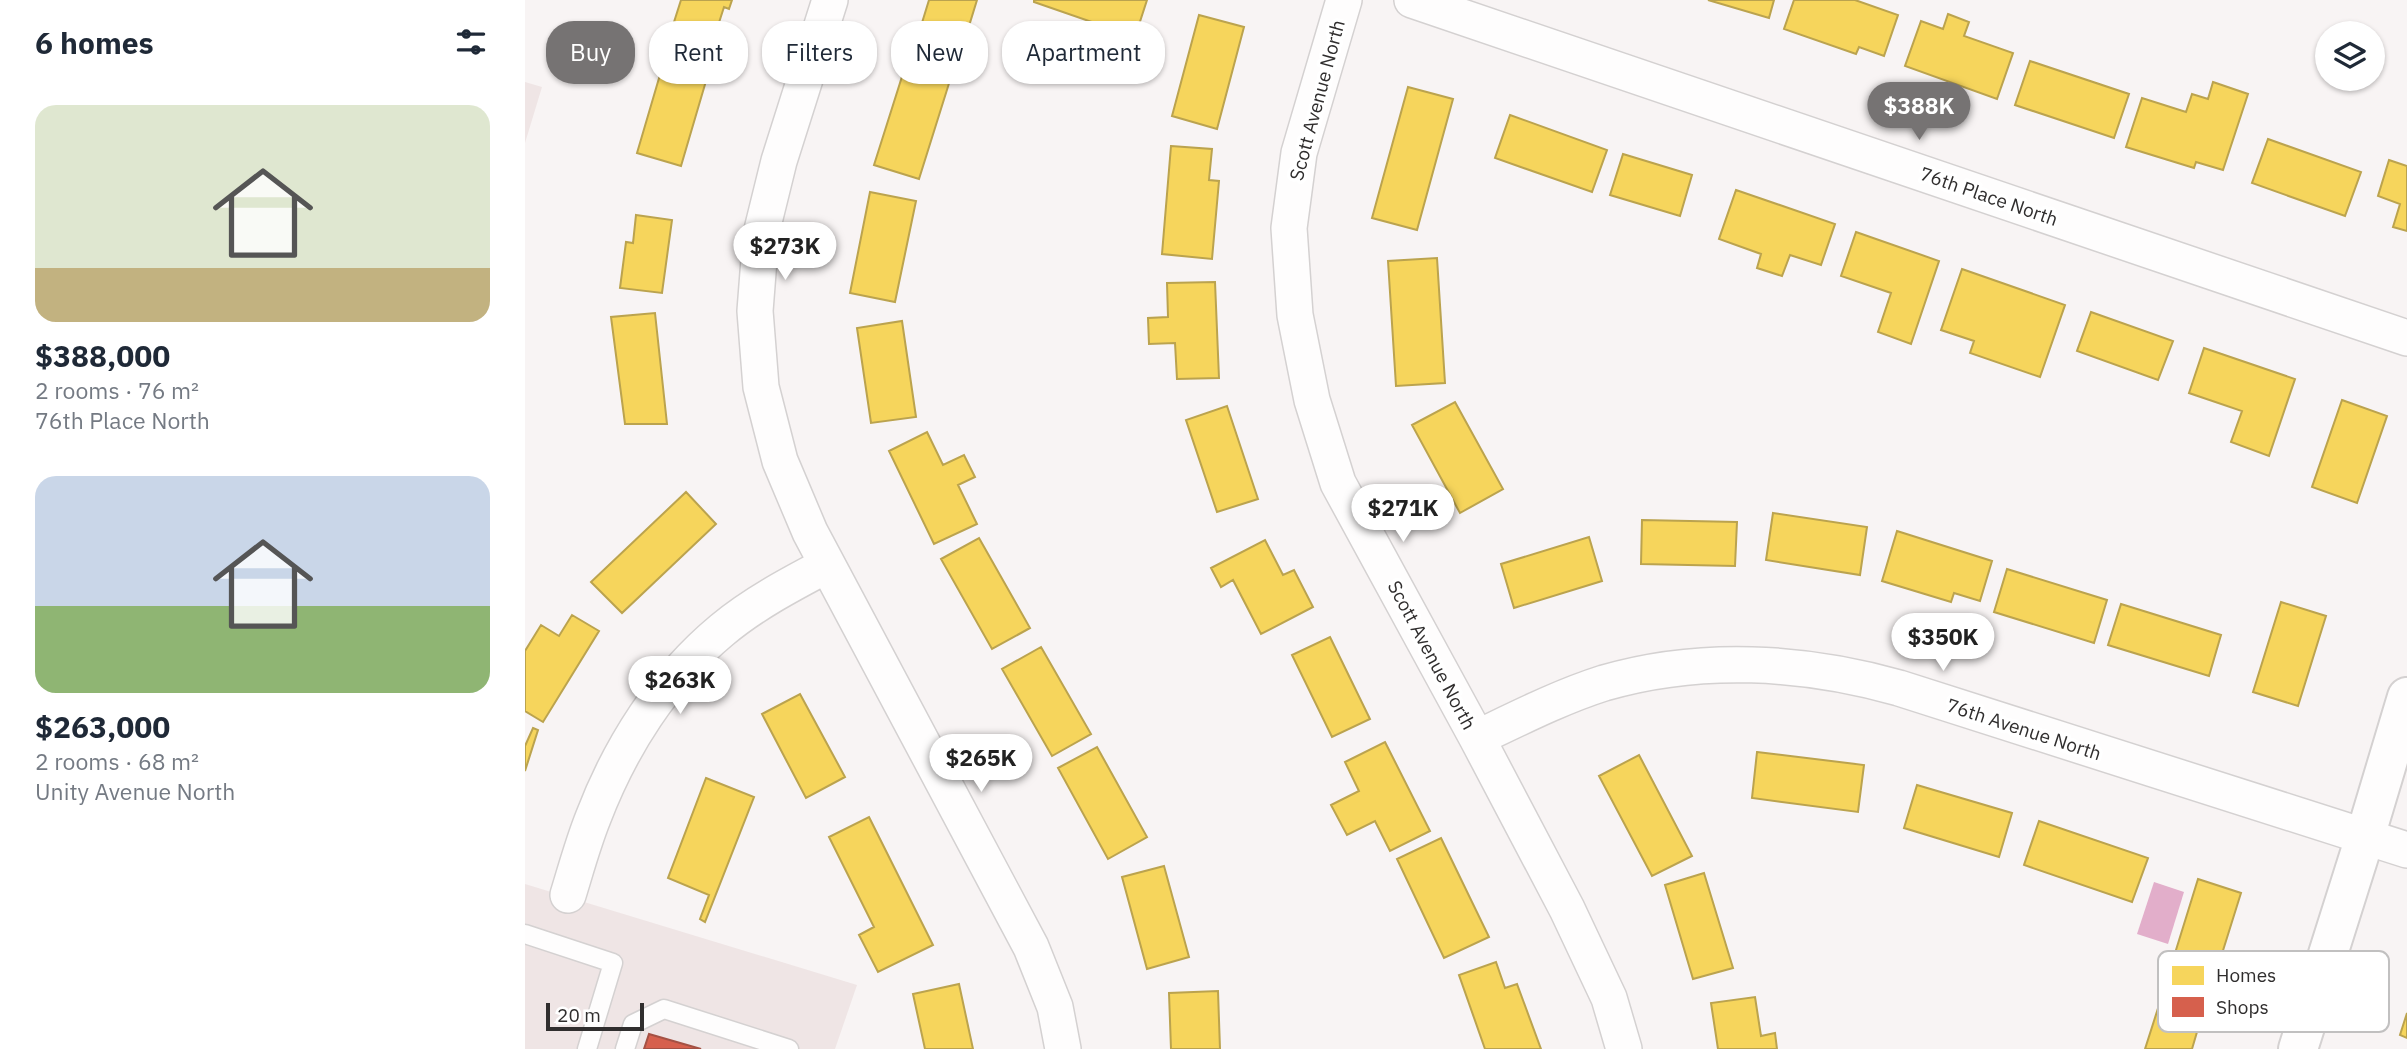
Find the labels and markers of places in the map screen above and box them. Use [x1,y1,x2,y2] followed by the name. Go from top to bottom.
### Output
[1870,82,1968,142] pin: $388K
[736,222,834,282] pin: $273K
[1354,484,1452,544] pin: $271K
[1894,614,1992,673] pin: $350K
[631,656,729,716] pin: $263K
[932,734,1030,794] pin: $265K

